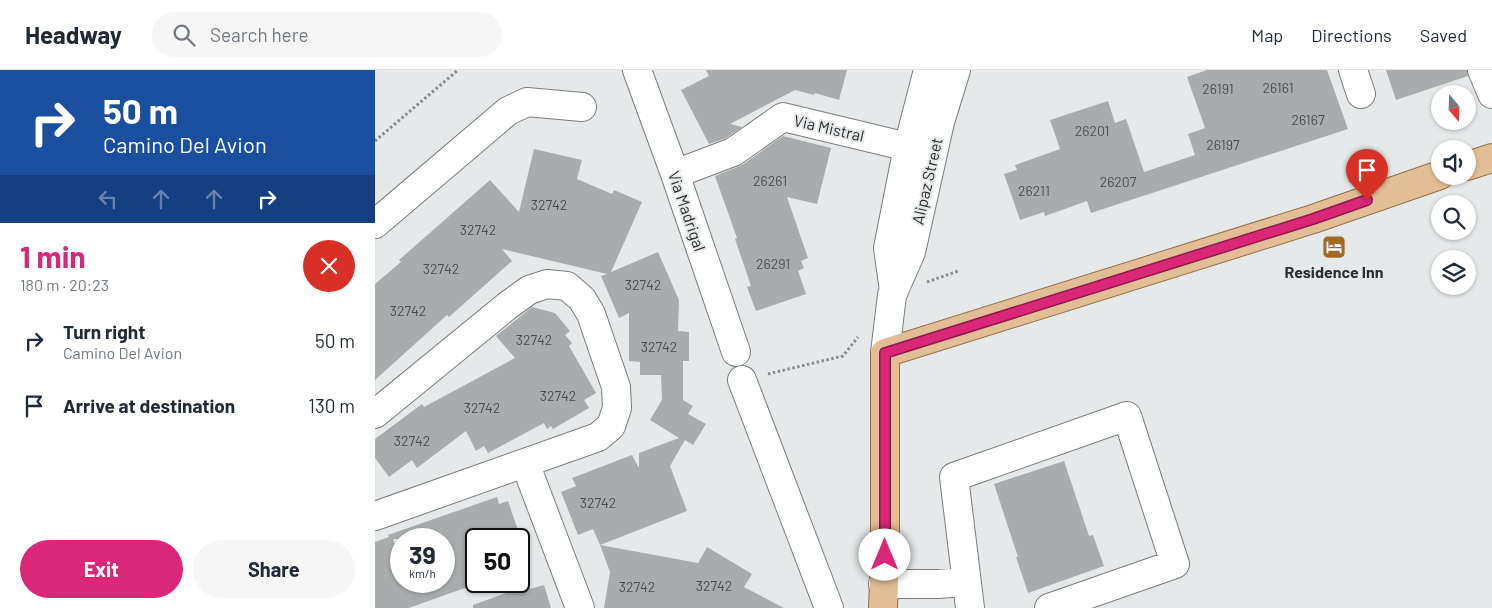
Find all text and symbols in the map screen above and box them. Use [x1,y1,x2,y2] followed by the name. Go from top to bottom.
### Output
[152,12,502,57] search box
[25,20,122,49] text: Headway
[170,21,198,49] icon: search
[210,23,309,46] text: Search here
[1251,24,1283,46] text: Map
[1311,24,1392,46] text: Directions
[1420,24,1467,46] text: Saved
[1262,79,1294,96] house number: 26161
[1202,80,1234,97] house number: 26191
[1431,85,1476,130] north arrow
[1431,85,1476,295] map controls
[103,89,178,131] text: 50 m
[20,90,85,155] icon: right
[792,110,866,145] street label: Via Mistral
[1291,111,1325,128] house number: 26167
[1075,122,1109,139] house number: 26201
[103,131,267,157] text: Camino Del Avion
[907,136,946,226] street label: Alipaz Street
[1206,136,1240,153] house number: 26197
[1431,140,1476,185] button: sound
[1346,149,1388,200] pin
[1353,156,1381,184] icon: arrive
[665,168,710,253] street label: Via Madrigal
[753,172,787,189] house number: 26261
[1100,173,1137,190] house number: 26207
[1018,182,1050,199] house number: 26211
[94,185,122,213] icon: left
[147,185,175,213] icon: ahead
[200,185,228,213] icon: ahead
[253,185,281,213] icon: right
[1431,195,1476,240] button: search
[531,196,567,213] house number: 32742
[460,221,496,238] house number: 32742
[1321,234,1347,260] hotel icon: Residence Inn
[20,238,86,274] text: 1 min
[303,240,355,292] button: close
[1431,250,1476,295] button: layers
[756,255,790,272] house number: 26291
[423,260,459,277] house number: 32742
[1284,262,1384,281] place label: Residence Inn
[20,275,109,294] text: 180 m · 20:23
[625,276,661,293] house number: 32742
[390,302,426,319] house number: 32742
[63,320,145,343] text: Turn right
[20,327,48,355] icon: right
[315,329,355,352] text: 50 m
[516,331,552,348] house number: 32742
[641,338,677,355] house number: 32742
[63,343,182,362] text: Camino Del Avion
[540,387,576,404] house number: 32742
[20,392,48,420] icon: arrive
[63,394,235,417] text: Arrive at destination
[308,394,355,417] text: 130 m
[464,399,500,416] house number: 32742
[394,432,430,449] house number: 32742
[580,494,616,511] house number: 32742
[465,528,530,593] speed limit sign: 50
[858,528,910,580] position arrow
[409,539,436,569] text: 39
[20,540,183,598] button: Exit
[193,540,355,598] button: Share
[409,566,436,580] text: km/h
[696,577,732,594] house number: 32742
[619,578,655,595] house number: 32742

